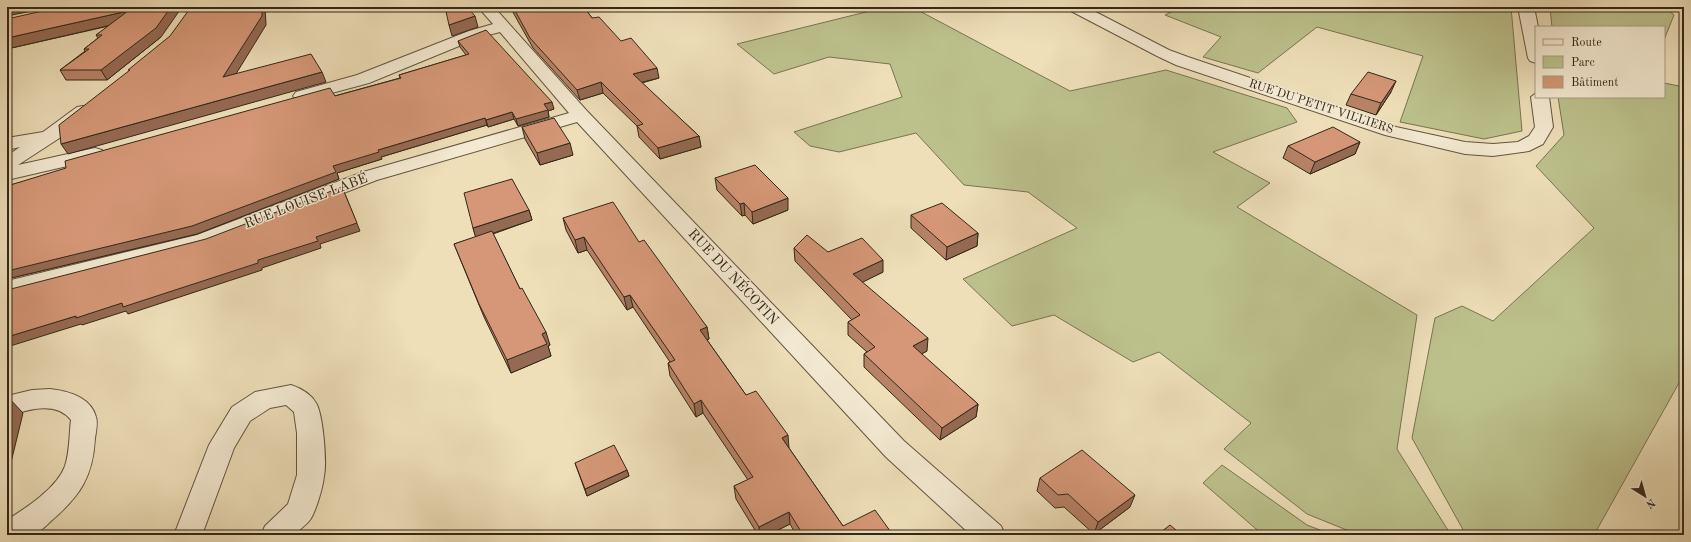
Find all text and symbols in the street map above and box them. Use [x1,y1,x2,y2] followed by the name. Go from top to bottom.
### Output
[1535,26,1665,98] legend
[1571,37,1602,49] text: Route
[1571,57,1595,69] text: Parc
[1571,77,1618,89] text: Bâtiment
[1247,78,1395,136] street label: RUE DU PETIT VILLIERS
[241,168,370,231] street label: RUE LOUISE LABÉ
[685,224,783,328] street label: RUE DU NÉCOTIN
[1625,476,1665,516] north arrow
[1643,496,1657,510] text: N

